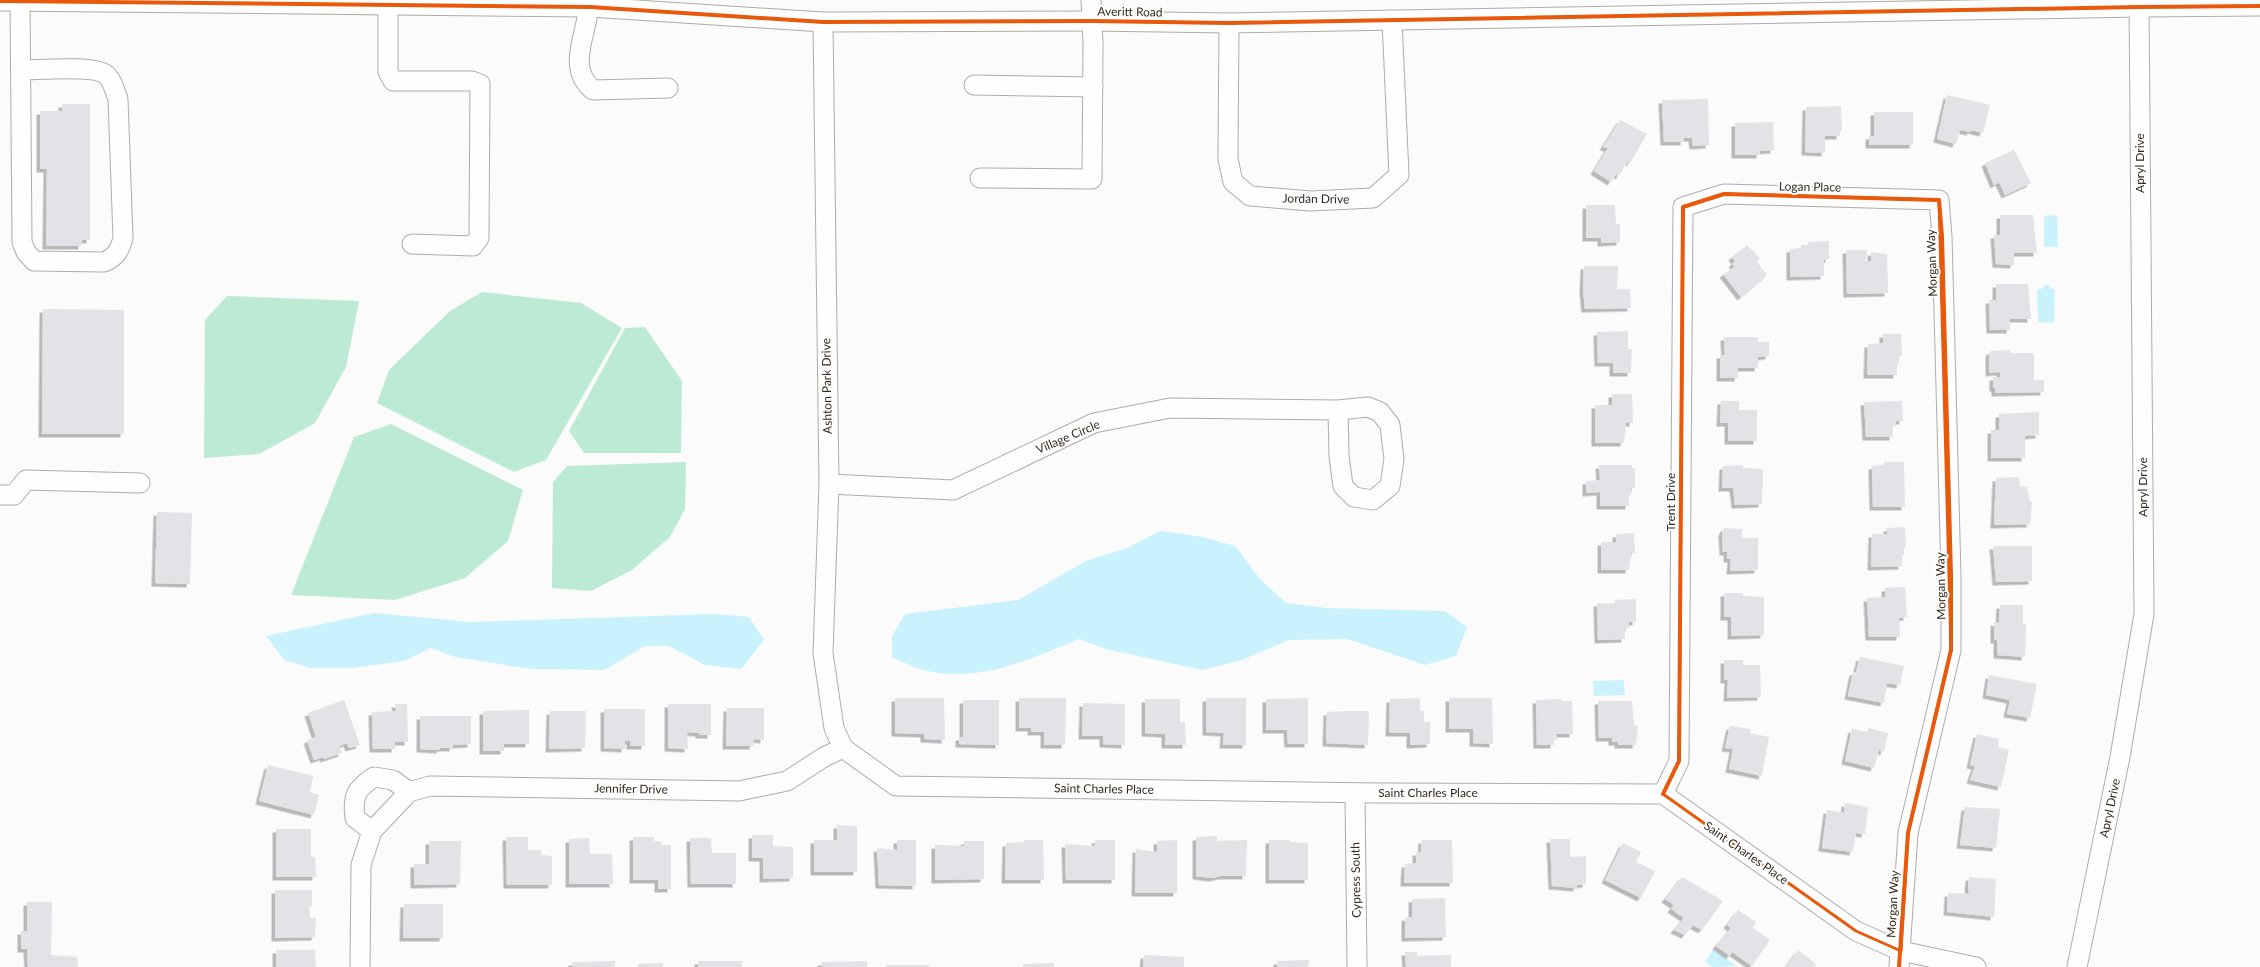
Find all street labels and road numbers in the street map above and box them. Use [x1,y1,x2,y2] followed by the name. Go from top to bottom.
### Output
[1097,3,1163,20] street label: Averitt Road
[2132,133,2147,193] street label: Apryl Drive
[1779,178,1841,195] street label: Logan Place
[1282,190,1350,207] street label: Jordan Drive
[1923,228,1940,297] street label: Morgan Way
[818,338,835,434] street label: Ashton Park Drive
[1034,416,1102,457] street label: Village Circle
[2135,457,2150,517] street label: Apryl Drive
[1663,473,1678,531] street label: Trent Drive
[1932,551,1949,620] street label: Morgan Way
[2096,777,2123,839] street label: Apryl Drive
[594,780,668,797] street label: Jennifer Drive
[1054,780,1154,797] street label: Saint Charles Place
[1378,785,1478,800] street label: Saint Charles Place
[1701,818,1791,887] street label: Saint Charles Place
[1347,842,1364,918] street label: Cypress South
[1883,869,1902,938] street label: Morgan Way

